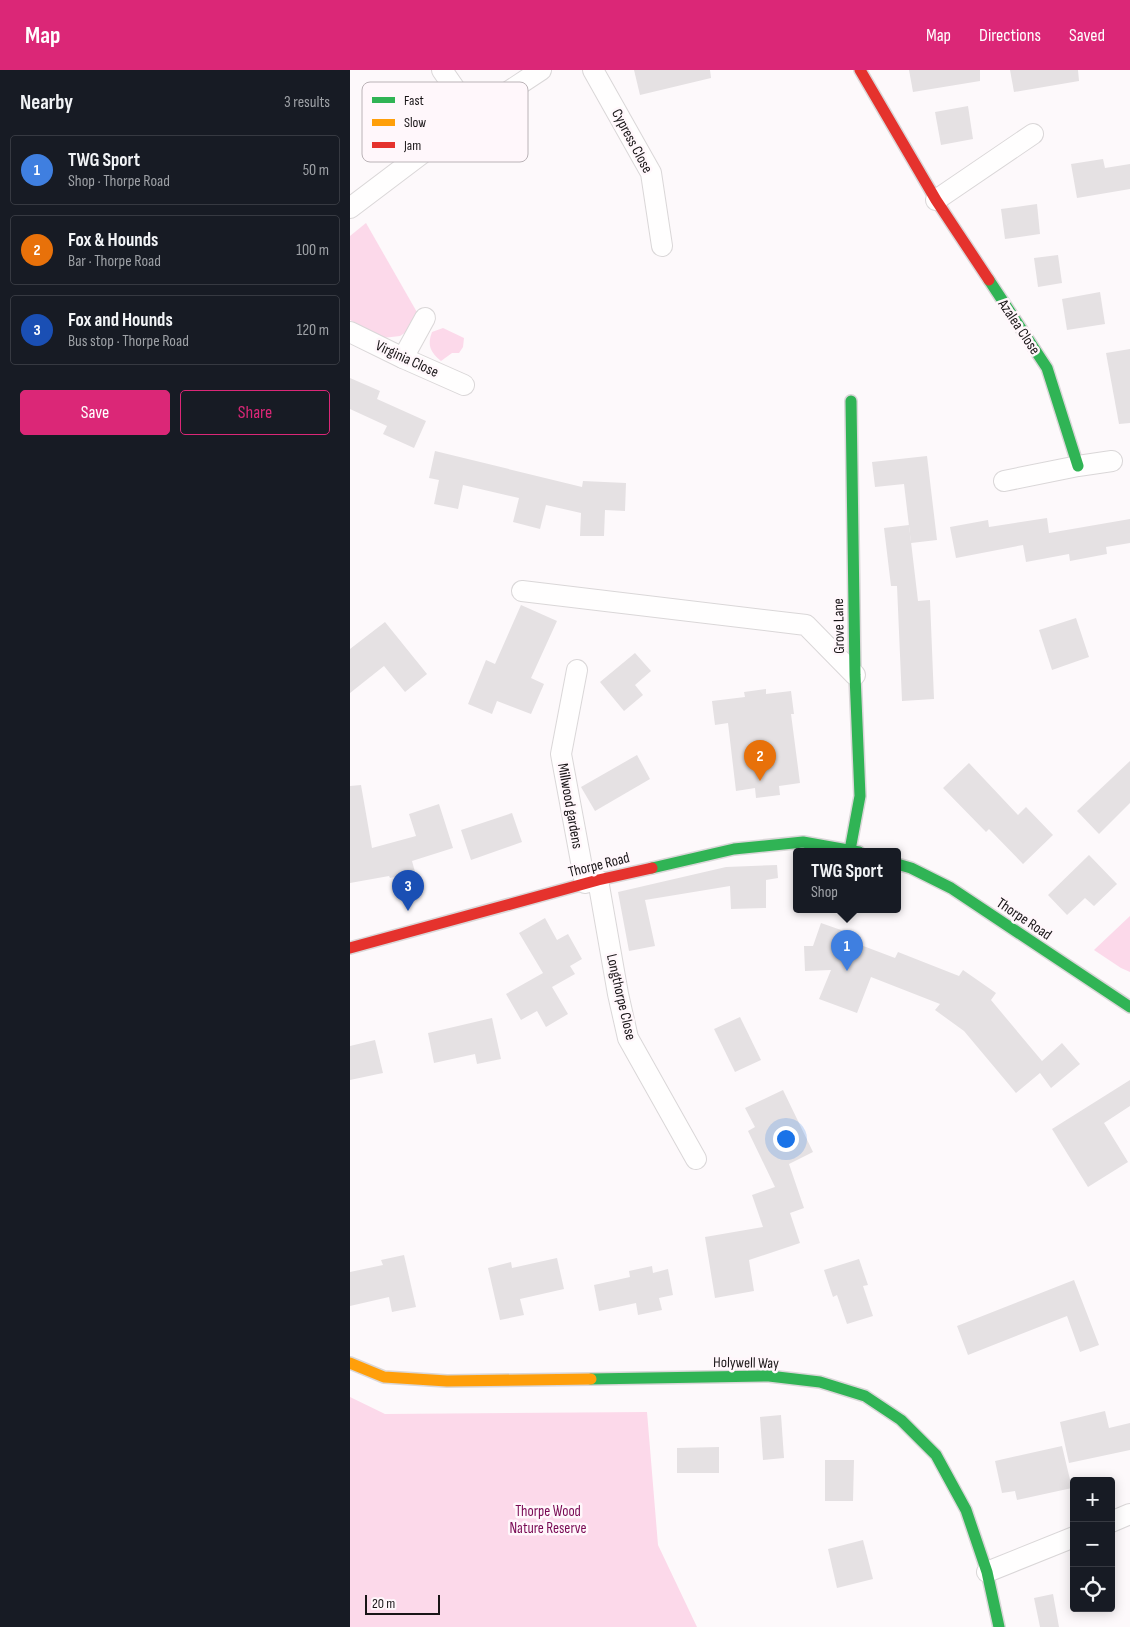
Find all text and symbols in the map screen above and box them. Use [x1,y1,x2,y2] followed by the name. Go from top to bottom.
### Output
[25,21,60,50] text: Map
[926,25,951,46] text: Map
[979,25,1041,46] text: Directions
[1069,25,1105,46] text: Saved
[362,82,528,162] legend
[20,90,73,115] text: Nearby
[404,92,424,109] text: Fast
[284,93,330,112] text: 3 results
[607,106,657,176] street label: Cypress Close
[404,114,426,131] text: Slow
[403,137,421,154] text: Jam
[68,149,140,172] text: TWG Sport
[34,161,40,180] text: 1
[303,161,329,180] text: 50 m
[68,172,170,191] text: Shop · Thorpe Road
[68,229,158,252] text: Fox & Hounds
[33,241,41,260] text: 2
[296,241,329,260] text: 100 m
[68,252,161,271] text: Bar · Thorpe Road
[993,295,1044,358] street label: Azalea Close
[68,309,173,332] text: Fox and Hounds
[33,321,41,340] text: 3
[297,321,329,340] text: 120 m
[68,332,189,351] text: Bus stop · Thorpe Road
[372,336,442,382] street label: Virginia Close
[20,390,170,435] button: Save
[180,390,330,435] button: Share
[829,598,849,654] street label: Grove Lane
[744,740,776,781] pin: 2
[553,762,587,850] street label: Millwood gardens
[566,848,632,882] street label: Thorpe Road
[793,848,901,913] popup
[811,860,883,883] text: TWG Sport
[392,870,424,911] pin: 3
[811,883,838,902] text: Shop
[993,894,1055,944] street label: Thorpe Road
[831,930,863,971] pin: 1
[602,952,640,1042] street label: Longthorpe Close
[773,1126,799,1152] your location
[713,1353,779,1373] street label: Holywell Way
[1070,1477,1115,1612] map controls
[1070,1477,1115,1522] button: +
[509,1502,587,1538] park label: Thorpe Wood Nature Reserve
[1070,1522,1115,1567] button: −
[1070,1567,1115,1612] button: locate
[365,1592,440,1615] scale bar
[372,1595,395,1612] text: 20 m

